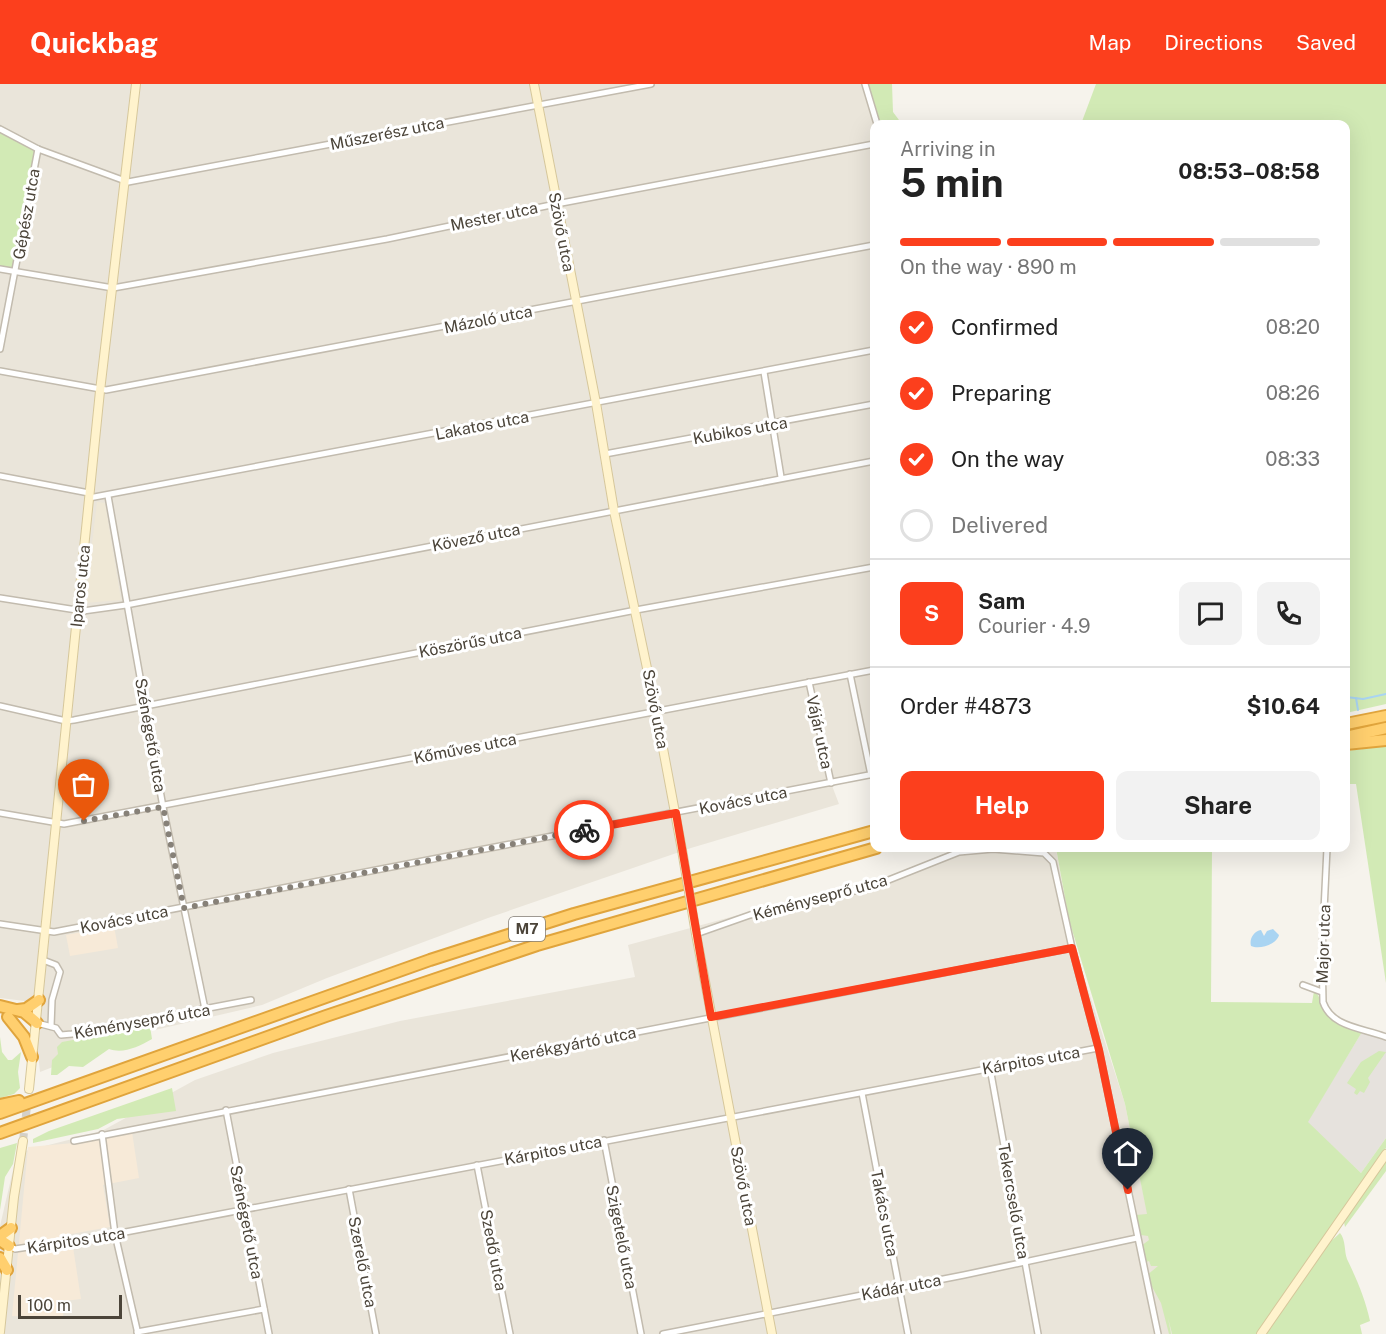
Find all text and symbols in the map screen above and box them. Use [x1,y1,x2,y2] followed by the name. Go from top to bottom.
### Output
[30,26,158,59] text: Quickbag
[1089,30,1131,55] text: Map
[1164,30,1263,55] text: Directions
[1296,30,1356,55] text: Saved
[329,113,446,154] street label: Műszerész utca
[900,137,995,161] text: Arriving in
[1178,158,1320,184] text: 08:53–08:58
[900,160,1004,206] text: 5 min
[9,167,44,261] street label: Gépész utca
[544,191,579,273] street label: Szövő utca
[449,198,540,235] street label: Mester utca
[900,255,1077,279] text: On the way · 890 m
[442,302,534,337] street label: Mázoló utca
[900,311,933,344] icon: check
[951,314,1058,340] text: Confirmed
[1266,315,1320,339] text: 08:20
[900,377,933,410] icon: check
[951,380,1052,406] text: Preparing
[1266,381,1320,405] text: 08:26
[434,407,530,444] street label: Lakatos utca
[691,413,789,448] street label: Kubikos utca
[900,443,933,476] icon: check
[951,446,1064,472] text: On the way
[1265,447,1320,471] text: 08:33
[951,512,1048,538] text: Delivered
[430,520,522,555] street label: Kövező utca
[67,544,94,628] street label: Iparos utca
[1179,582,1242,645] button: chat
[1257,582,1320,645] button: phone
[978,588,1025,614] text: Sam
[924,600,939,626] text: S
[978,614,1090,638] text: Courier · 4.9
[417,623,523,662] street label: Köszörűs utca
[638,668,673,750] street label: Szövő utca
[131,677,170,794] street label: Szénégető utca
[900,693,1032,719] text: Order #4873
[1247,693,1320,719] text: $10.64
[802,694,837,771] street label: Vájár utca
[412,729,518,768] street label: Kőműves utca
[58,759,109,821] pin
[67,768,100,801] icon: bag
[900,771,1104,840] button: Help
[1116,771,1320,840] button: Share
[697,783,789,818] street label: Kovács utca
[554,800,614,860] courier
[568,814,601,847] icon: bike
[751,870,889,925] street label: Kéményseprő utca
[78,902,170,937] street label: Kovács utca
[1313,904,1334,984] street label: Major utca
[509,917,545,941] road number: M7
[72,1000,212,1043] street label: Kéményseprő utca
[508,1023,638,1066] street label: Kerékgyártó utca
[981,1043,1082,1078] street label: Kárpitos utca
[1102,1128,1153,1190] pin
[503,1132,604,1169] street label: Kárpitos utca
[1111,1137,1144,1170] icon: home
[994,1142,1033,1260] street label: Tekercselő utca
[726,1145,761,1227] street label: Szövő utca
[226,1164,267,1281] street label: Szénégető utca
[867,1168,902,1258] street label: Takács utca
[602,1183,641,1291] street label: Szigetelő utca
[476,1208,511,1292] street label: Szedő utca
[344,1215,381,1309] street label: Szerelő utca
[26,1223,126,1258] street label: Kárpitos utca
[860,1270,943,1305] street label: Kádár utca
[18,1292,122,1320] scale bar
[27,1296,71,1315] text: 100 m

